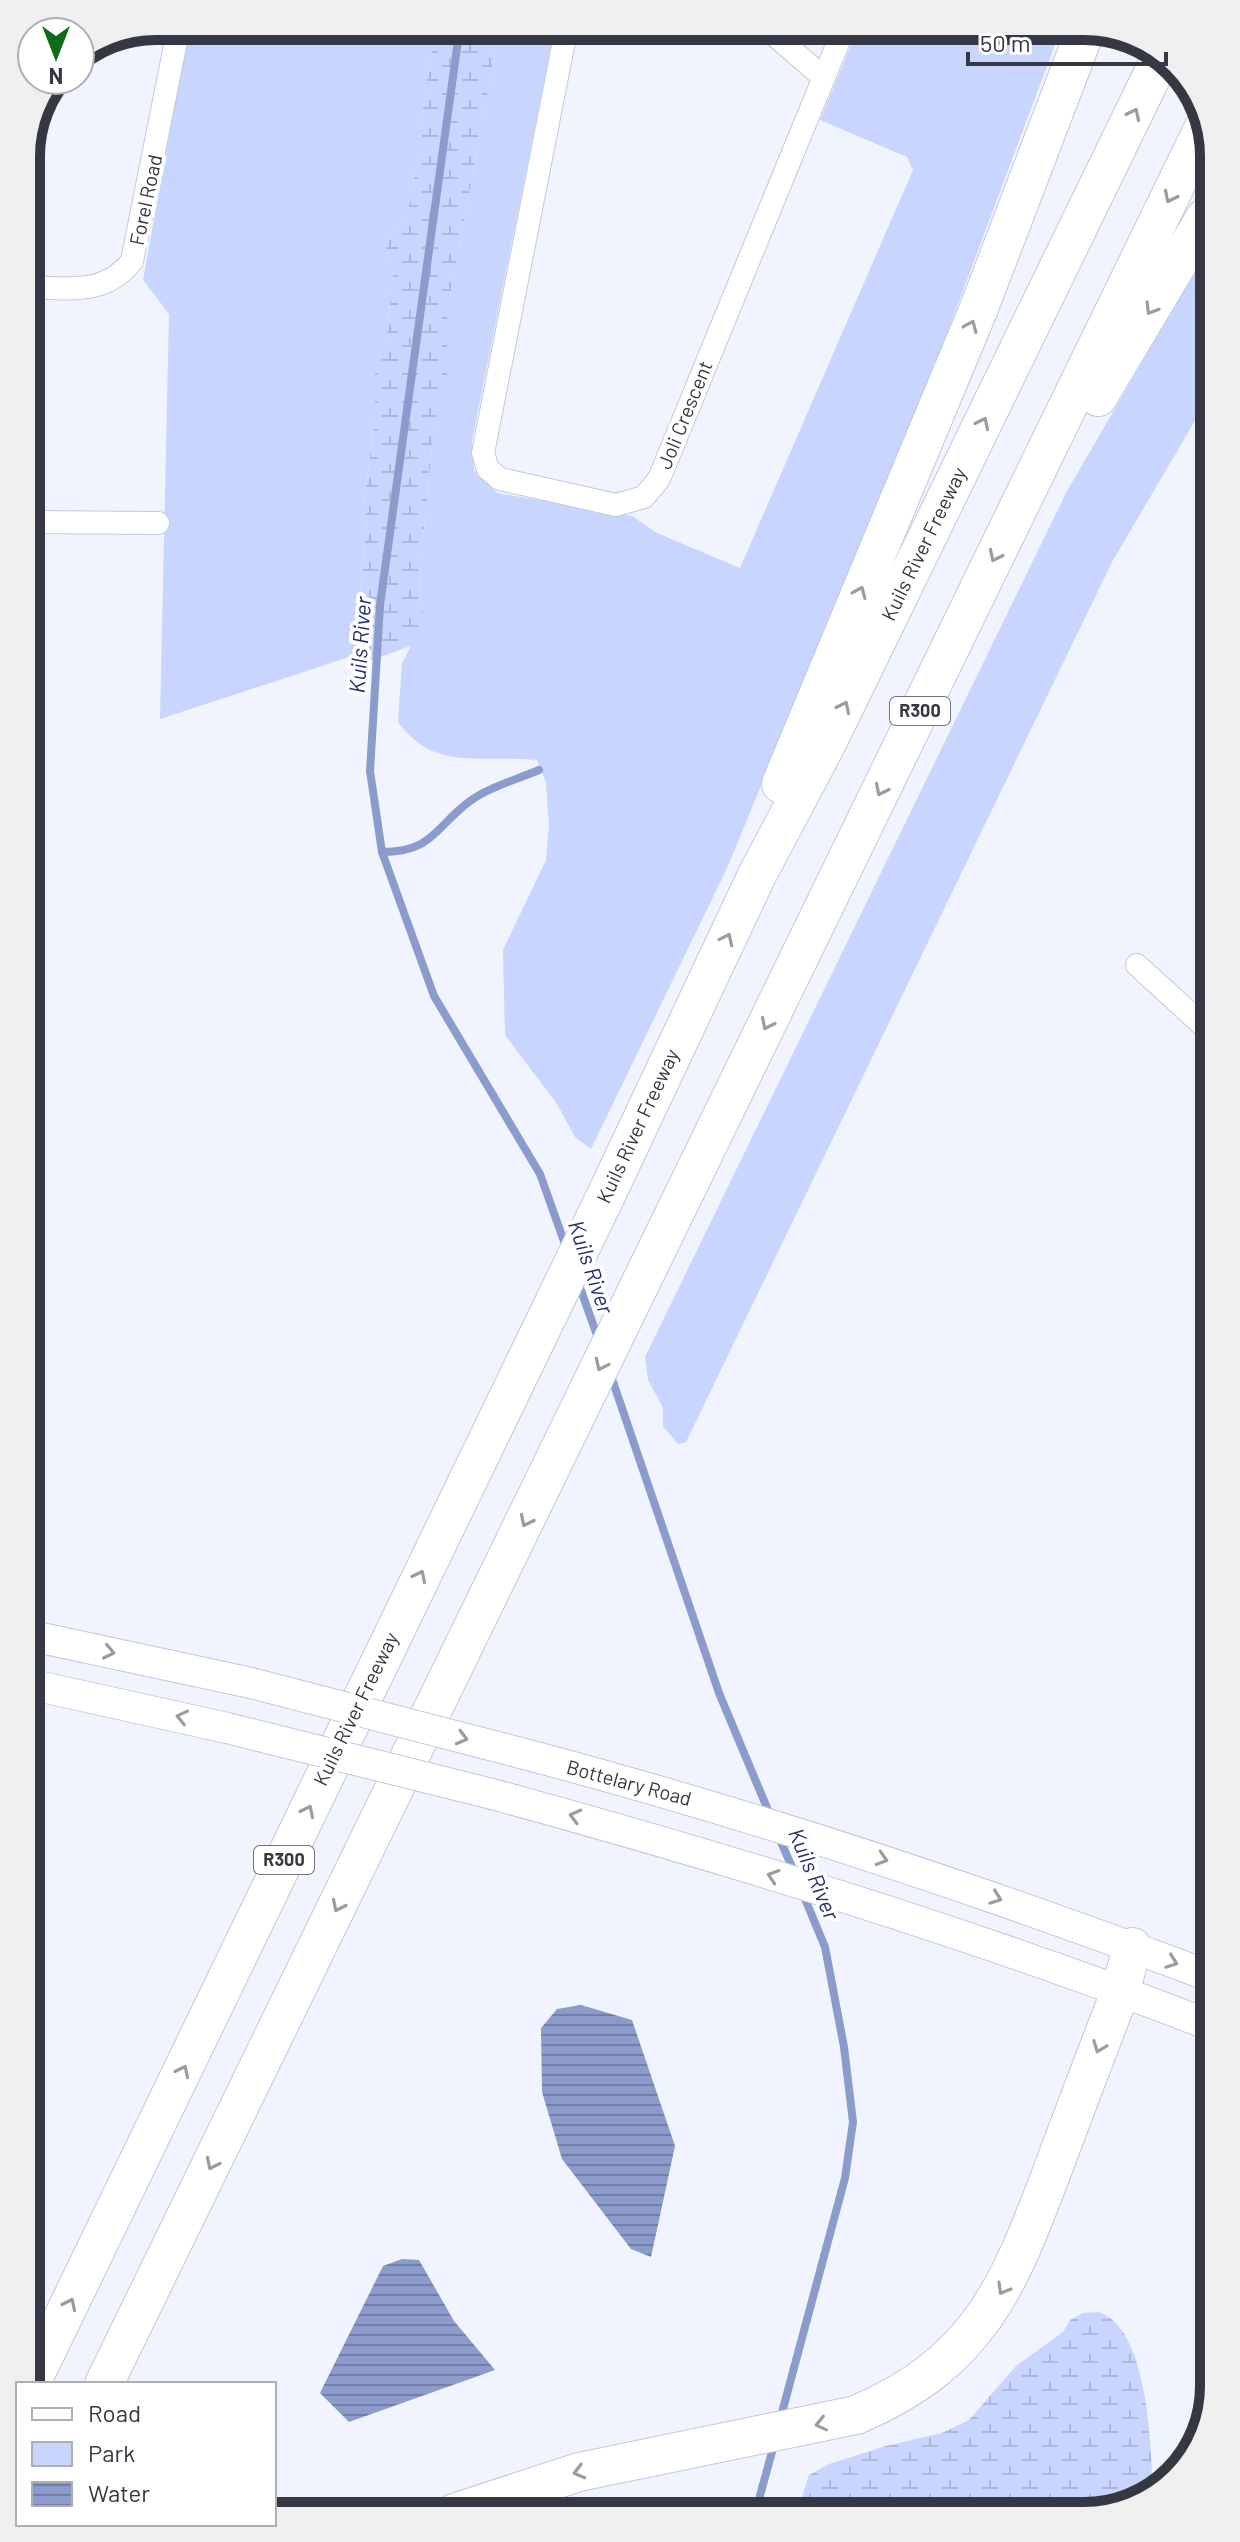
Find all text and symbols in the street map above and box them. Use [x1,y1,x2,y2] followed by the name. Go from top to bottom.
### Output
[16,16,96,96] north arrow
[968,16,1166,66] scale bar
[980,28,1031,57] text: 50 m
[49,64,63,90] text: N
[1124,107,1140,122] one-way arrow
[124,152,166,247] street label: Forel Road
[1164,188,1180,203] one-way arrow
[1145,300,1160,315] one-way arrow
[962,320,978,335] one-way arrow
[651,357,717,472] street label: Joli Crescent
[973,416,989,431] one-way arrow
[876,463,971,624] street label: Kuils River Freeway
[989,548,1005,563] one-way arrow
[851,586,867,600] one-way arrow
[343,595,375,694] water label: Kuils River
[890,697,950,725] road number: R300
[835,700,850,715] one-way arrow
[876,782,891,797] one-way arrow
[717,932,733,947] one-way arrow
[761,1015,777,1030] one-way arrow
[591,1045,683,1207] street label: Kuils River Freeway
[564,1217,620,1318] water label: Kuils River
[595,1357,611,1372] one-way arrow
[521,1513,536,1528] one-way arrow
[410,1570,426,1585] one-way arrow
[308,1628,403,1789] street label: Kuils River Freeway
[101,1643,115,1660] one-way arrow
[176,1709,189,1726] one-way arrow
[455,1728,469,1745] one-way arrow
[564,1754,694,1810] street label: Bottelary Road
[298,1805,314,1819] one-way arrow
[568,1809,582,1826] one-way arrow
[784,1824,846,1924] water label: Kuils River
[254,1846,314,1874] road number: R300
[875,1850,888,1866] one-way arrow
[767,1870,781,1886] one-way arrow
[988,1888,1002,1905] one-way arrow
[332,1897,348,1912] one-way arrow
[1164,1952,1178,1969] one-way arrow
[1092,2039,1109,2053] one-way arrow
[174,2064,189,2079] one-way arrow
[206,2156,222,2171] one-way arrow
[997,2280,1013,2295] one-way arrow
[60,2298,75,2313] one-way arrow
[16,2382,276,2526] legend
[88,2398,141,2427] text: Road
[815,2415,828,2432] one-way arrow
[88,2438,135,2467] text: Park
[573,2462,587,2479] one-way arrow
[88,2478,150,2507] text: Water

